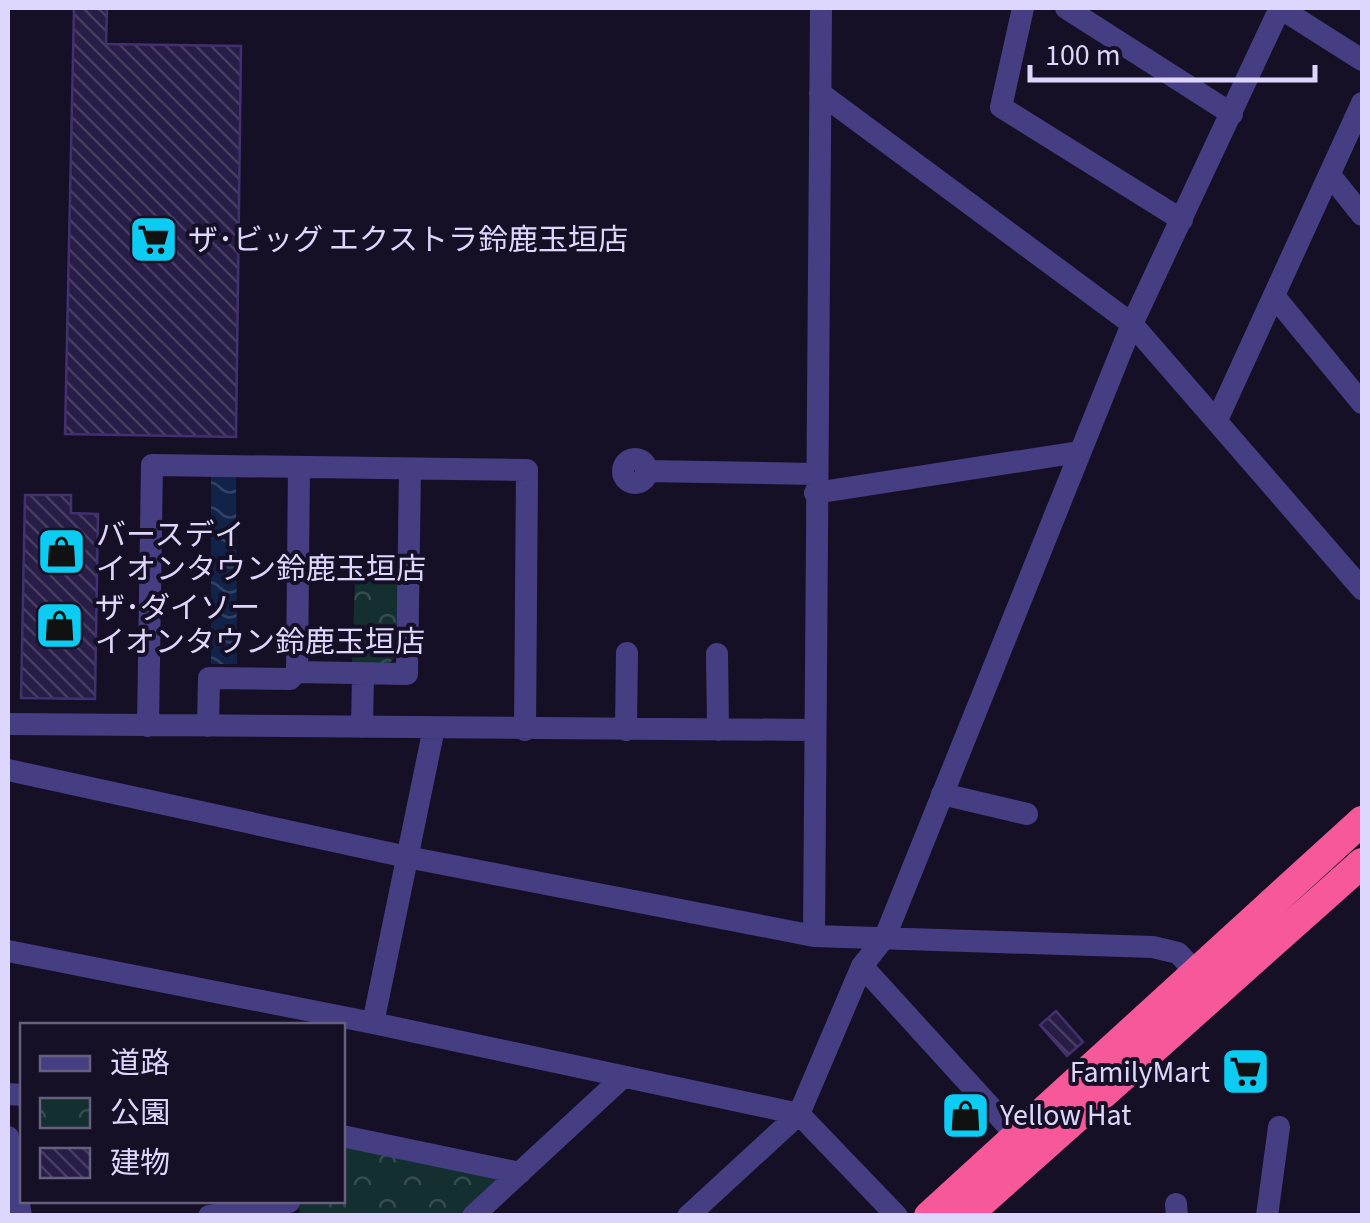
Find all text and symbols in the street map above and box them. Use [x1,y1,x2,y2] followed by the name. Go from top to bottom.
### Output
[1030,20,1315,82] scale bar
[1045,34,1121,77] text: 100 m
[127,214,179,266] supermarket icon: ザ･ビッグ エクストラ鈴鹿玉垣店
[188,219,628,262] place label: ザ･ビッグ エクストラ鈴鹿玉垣店
[96,514,426,591] place label: バースデイ イオンタウン鈴鹿玉垣店
[35,526,87,578] shop icon: バースデイ イオンタウン鈴鹿玉垣店
[95,587,425,664] place label: ザ･ダイソー イオンタウン鈴鹿玉垣店
[34,599,86,651] shop icon: ザ･ダイソー イオンタウン鈴鹿玉垣店
[20,1023,345,1203] legend
[110,1042,170,1085] text: 道路
[1219,1046,1271,1098] supermarket icon: FamilyMart
[1070,1051,1210,1094] place label: FamilyMart
[939,1089,991,1141] shop icon: Yellow Hat
[110,1092,170,1135] text: 公園
[999,1094,1131,1137] place label: Yellow Hat
[110,1142,170,1185] text: 建物

